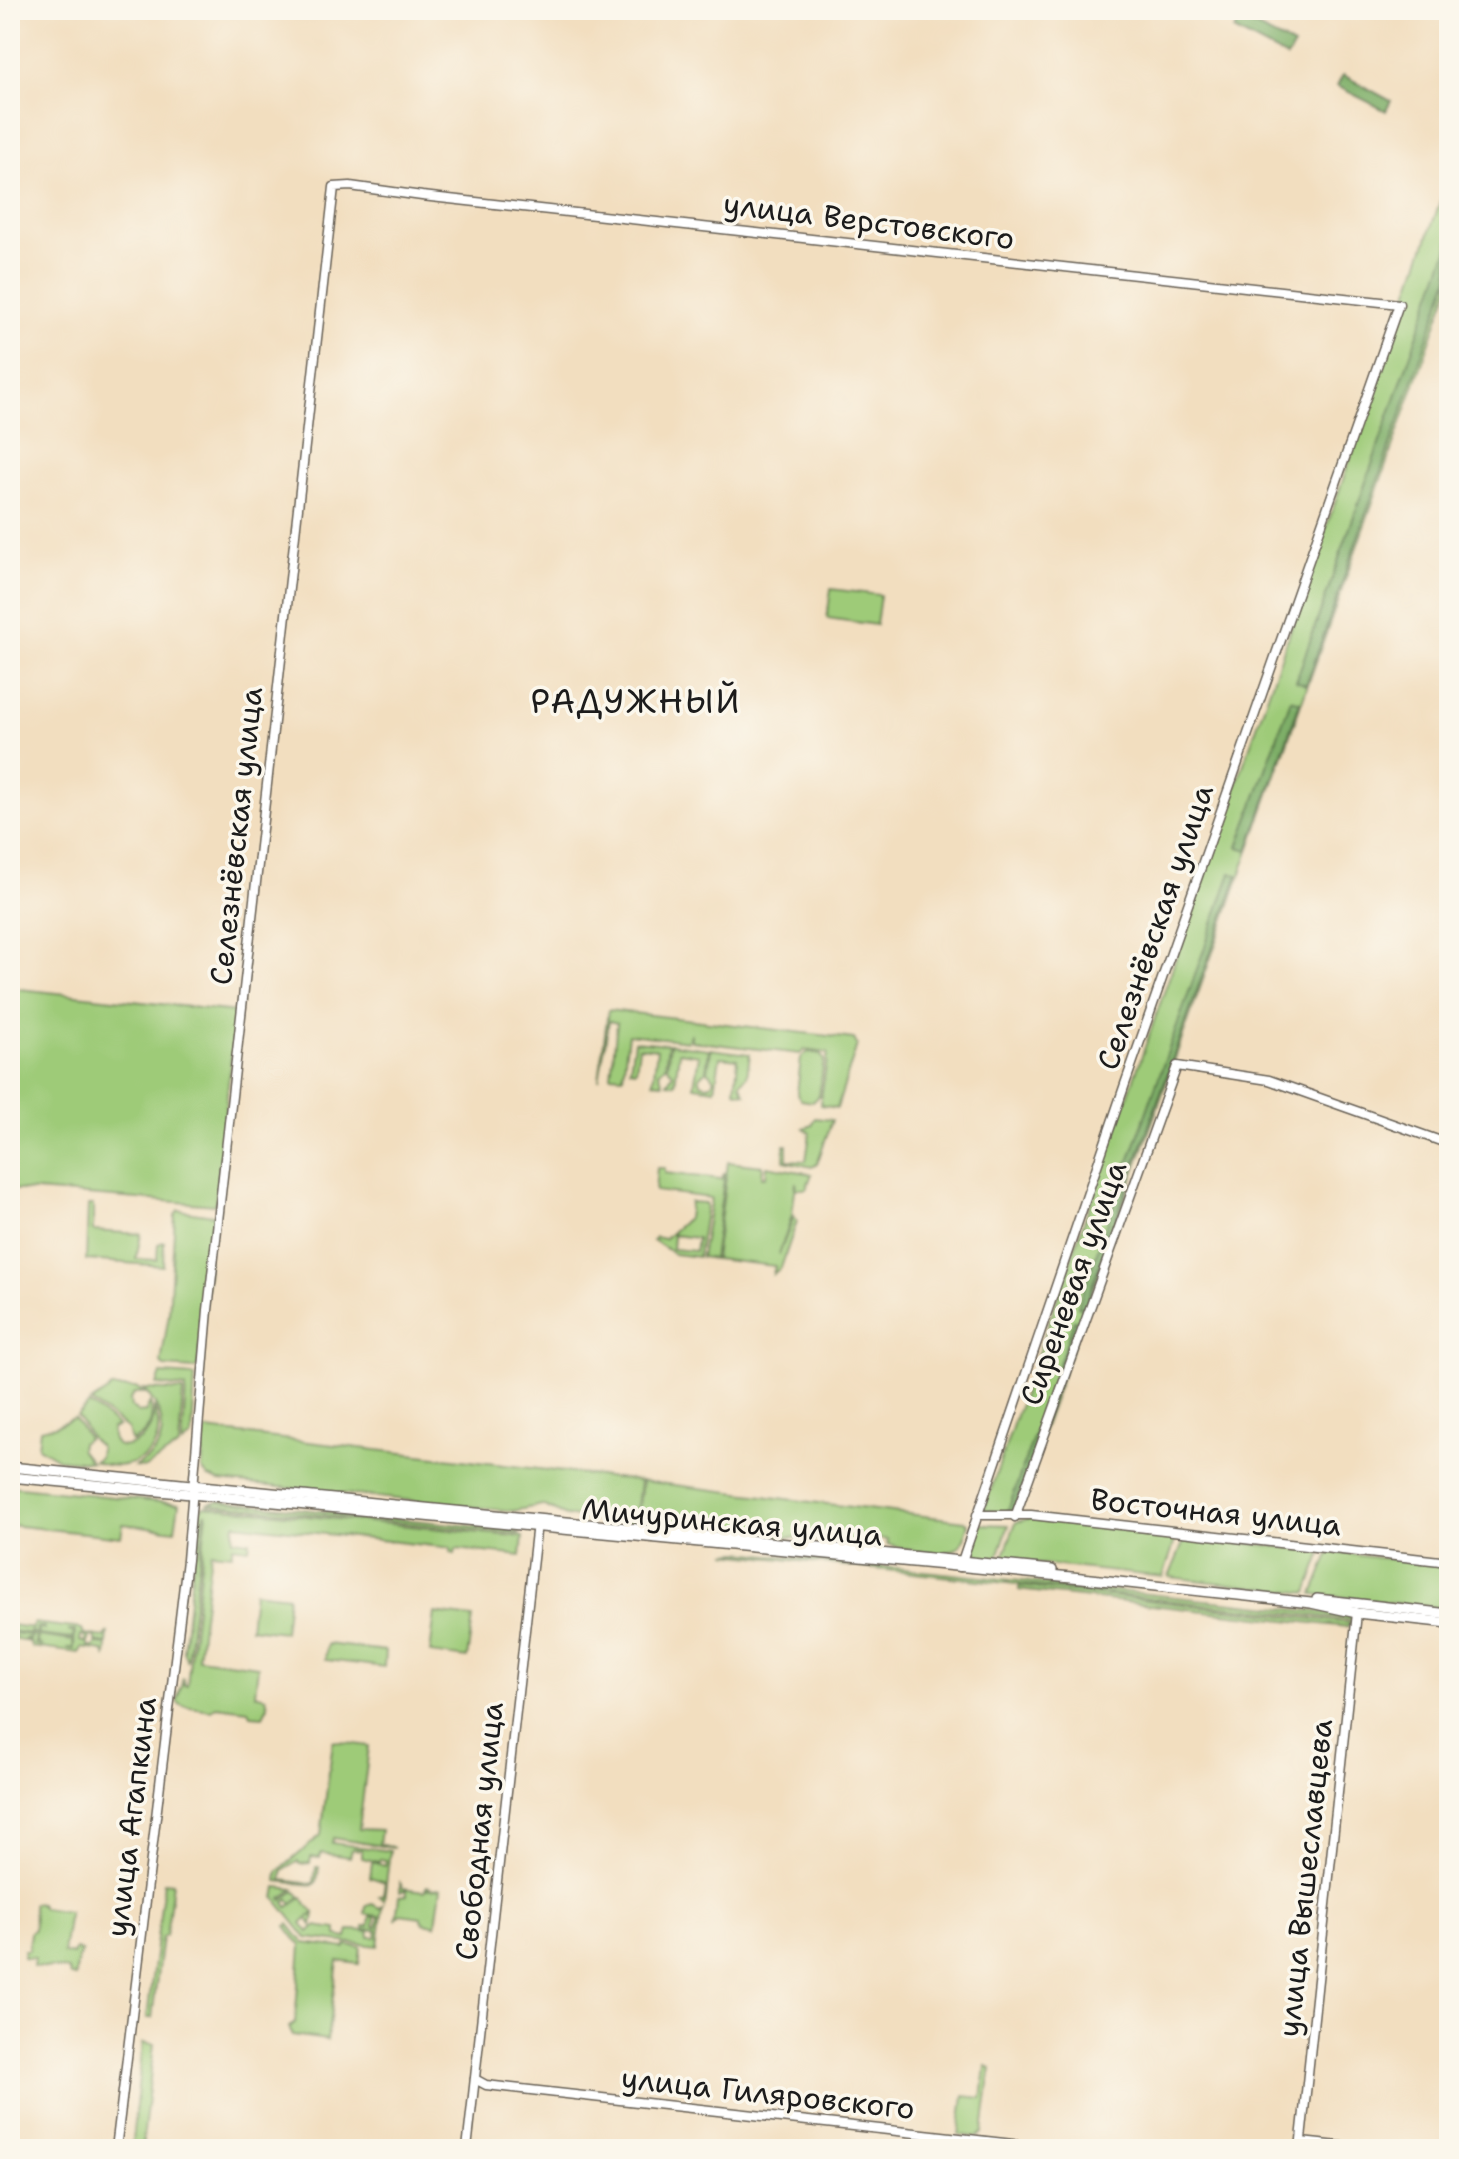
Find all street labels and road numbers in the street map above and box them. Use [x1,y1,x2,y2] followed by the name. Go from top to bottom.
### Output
[721,183,1017,259] street label: улица Верстовского
[200,685,272,987] street label: Селезнёвская улица
[1087,779,1223,1075] street label: Селезнёвская улица
[1010,1155,1136,1411] street label: Сиреневая улица
[1089,1478,1344,1546] street label: Восточная улица
[580,1488,884,1556] street label: Мичуринская улица
[96,1694,166,1939] street label: улица Агапкина
[445,1699,513,1962] street label: Свободная улица
[1268,1717,1342,2039] street label: улица Вышеславцева
[619,2057,917,2129] street label: улица Гиляровского

